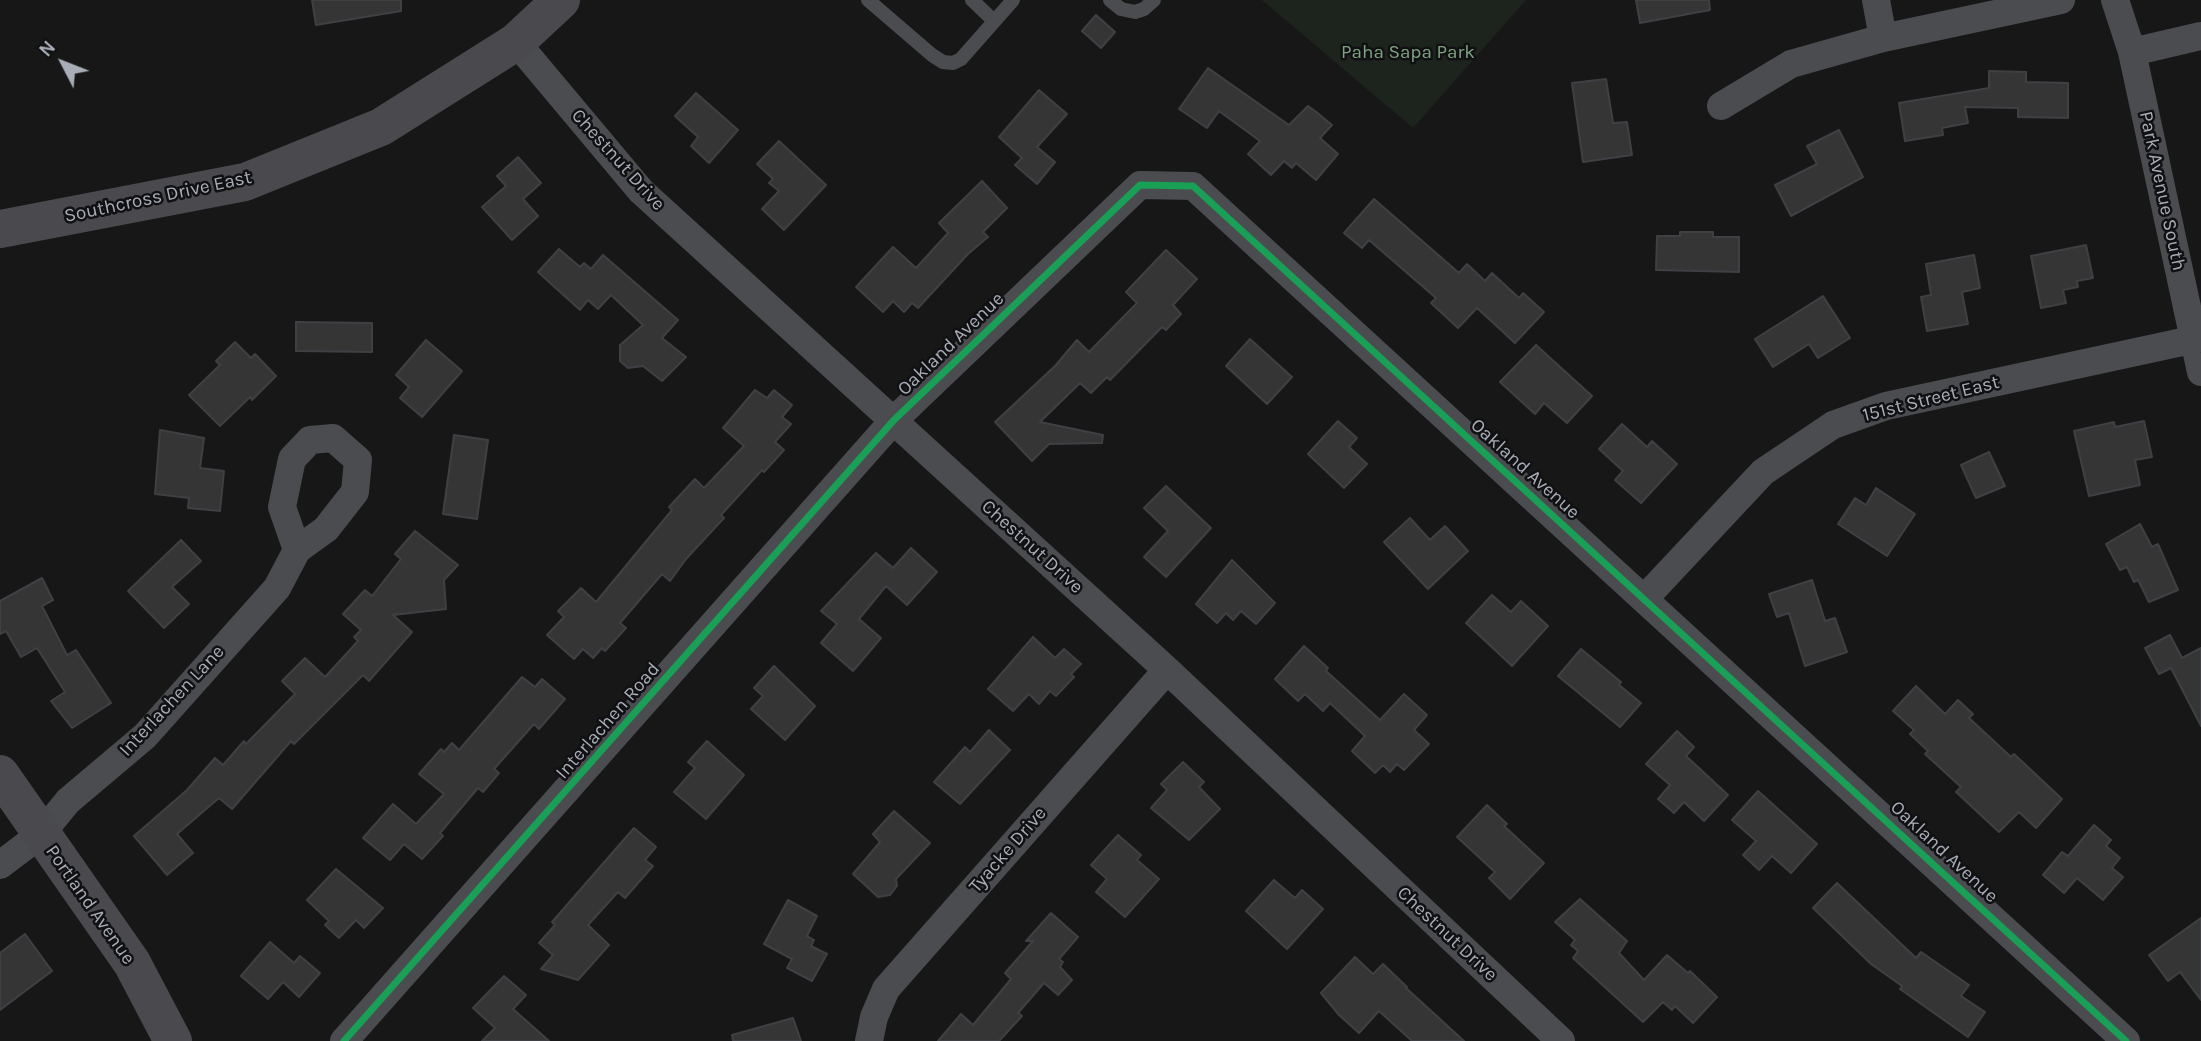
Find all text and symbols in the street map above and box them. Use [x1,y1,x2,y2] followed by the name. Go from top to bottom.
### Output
[28,28,98,98] north arrow
[35,37,60,61] text: N
[1341,42,1475,64] park label: Paha Sapa Park
[566,104,670,216] street label: Chestnut Drive
[2134,109,2190,273] street label: Park Avenue South
[62,166,254,228] street label: Southcross Drive East
[893,288,1009,400] street label: Oakland Avenue
[1860,371,2002,427] street label: 151st Street East
[1466,414,1584,524] street label: Oakland Avenue
[976,495,1088,599] street label: Chestnut Drive
[115,641,229,761] street label: Interlachen Lane
[551,658,665,784] street label: Interlachen Road
[1885,796,2003,908] street label: Oakland Avenue
[964,802,1052,898] street label: Tyacke Drive
[40,841,140,969] street label: Portland Avenue
[1392,882,1502,986] street label: Chestnut Drive

